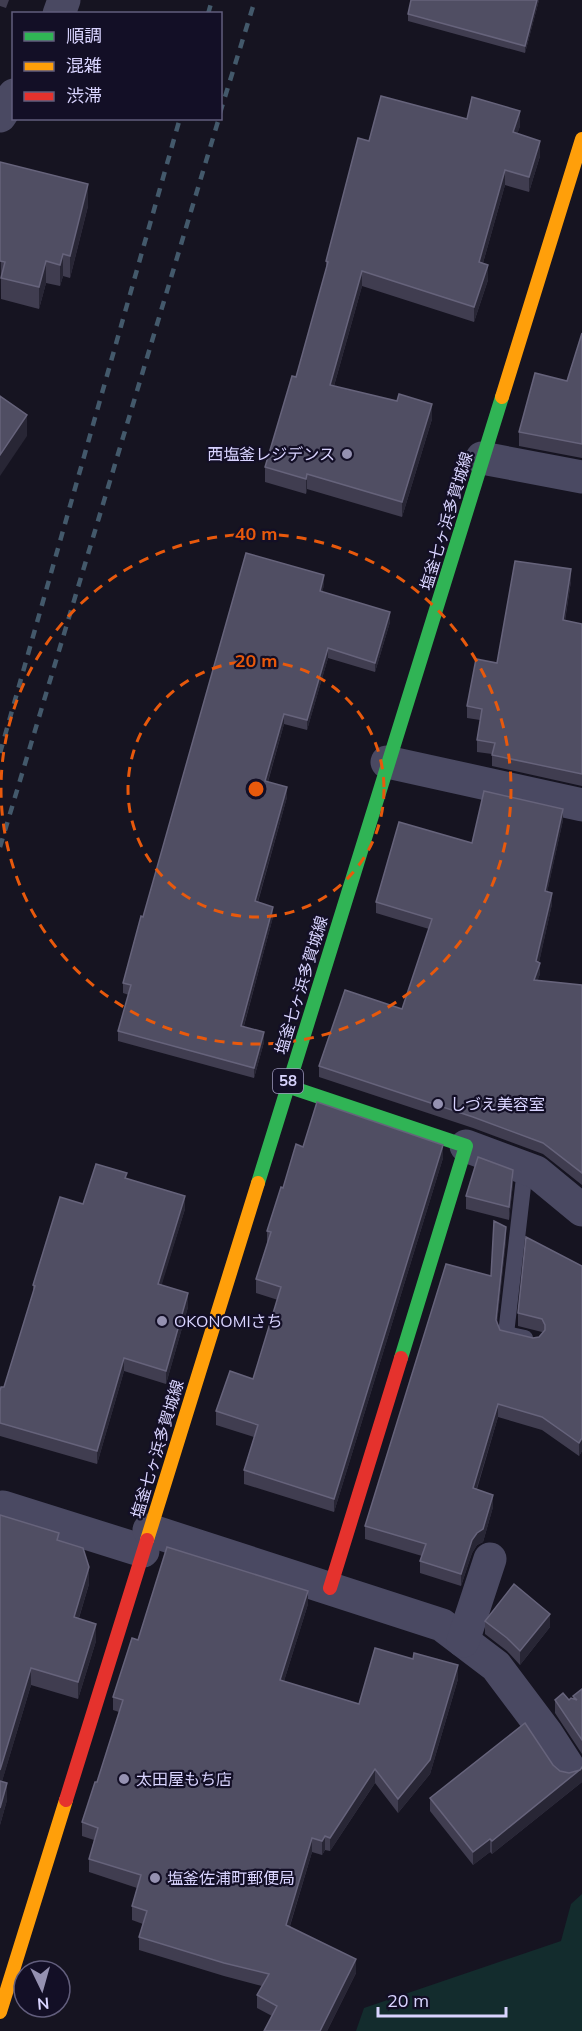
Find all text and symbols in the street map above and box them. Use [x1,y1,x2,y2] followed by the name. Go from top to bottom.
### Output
[12,12,222,120] legend
[66,24,102,47] text: 順調
[66,54,102,77] text: 混雑
[66,84,102,107] text: 渋滞
[207,444,335,464] place label: 西塩釜レジデンス
[340,447,354,461] marker: 西塩釜レジデンス
[415,449,477,593] street label: 塩釜七ヶ浜多賀城線
[235,522,277,545] text: 40 m
[235,649,277,672] text: 20 m
[246,779,266,799] centre of rings
[270,913,332,1057] street label: 塩釜七ヶ浜多賀城線
[273,1069,303,1093] road number: 58
[450,1094,545,1114] place label: しづえ美容室
[431,1097,445,1111] marker: しづえ美容室
[174,1311,283,1331] place label: OKONOMIさち
[155,1314,169,1328] marker: OKONOMIさち
[126,1377,188,1521] street label: 塩釜七ヶ浜多賀城線
[136,1769,232,1789] place label: 太田屋もち店
[117,1772,131,1786] marker: 太田屋もち店
[167,1868,295,1888] place label: 塩釜佐浦町郵便局
[148,1871,162,1885] marker: 塩釜佐浦町郵便局
[12,1959,72,2019] north arrow
[378,1980,506,2018] scale bar
[387,1989,429,2012] text: 20 m
[36,1993,50,2014] text: N

